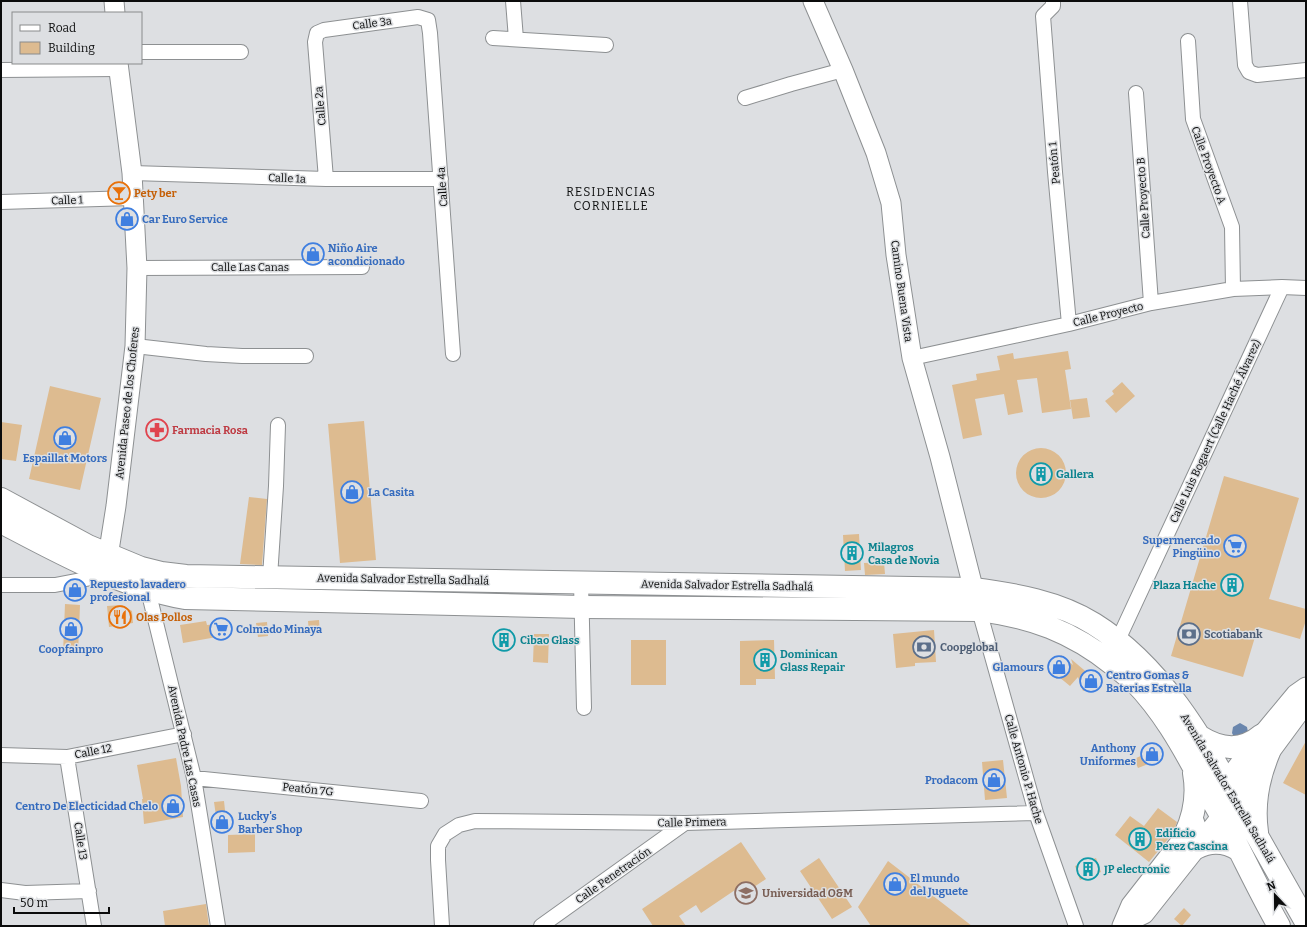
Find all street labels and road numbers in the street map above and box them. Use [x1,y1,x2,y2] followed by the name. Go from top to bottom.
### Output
[352,14,393,33] street label: Calle 3a
[312,86,329,126] street label: Calle 2a
[1188,124,1229,206] street label: Calle Proyecto A
[1046,141,1063,185] street label: Peatón 1
[1134,157,1153,239] street label: Calle Proyecto B
[435,167,450,207] street label: Calle 4a
[268,171,306,186] street label: Calle 1a
[51,193,84,208] street label: Calle 1
[888,239,915,343] street label: Camino Buena Vista
[211,261,289,274] street label: Calle Las Canas
[1072,299,1145,329] street label: Calle Proyecto
[113,326,142,480] street label: Avenida Paseo de los Choferes
[1166,337,1264,525] street label: Calle Luis Bogaert (Calle Haché Álvarez)
[317,571,489,588] street label: Avenida Salvador Estrella Sadhalá
[641,577,813,594] street label: Avenida Salvador Estrella Sadhalá
[165,684,204,808] street label: Avenida Padre Las Casas
[1178,711,1277,865] street label: Avenida Salvador Estrella Sadhalá
[1002,713,1045,825] street label: Calle Antonio P. Hache
[73,741,113,761] street label: Calle 12
[282,780,334,799] street label: Peatón 7G
[657,815,727,830] street label: Calle Primera
[71,821,90,861] street label: Calle 13
[573,844,654,906] street label: Calle Penetración

